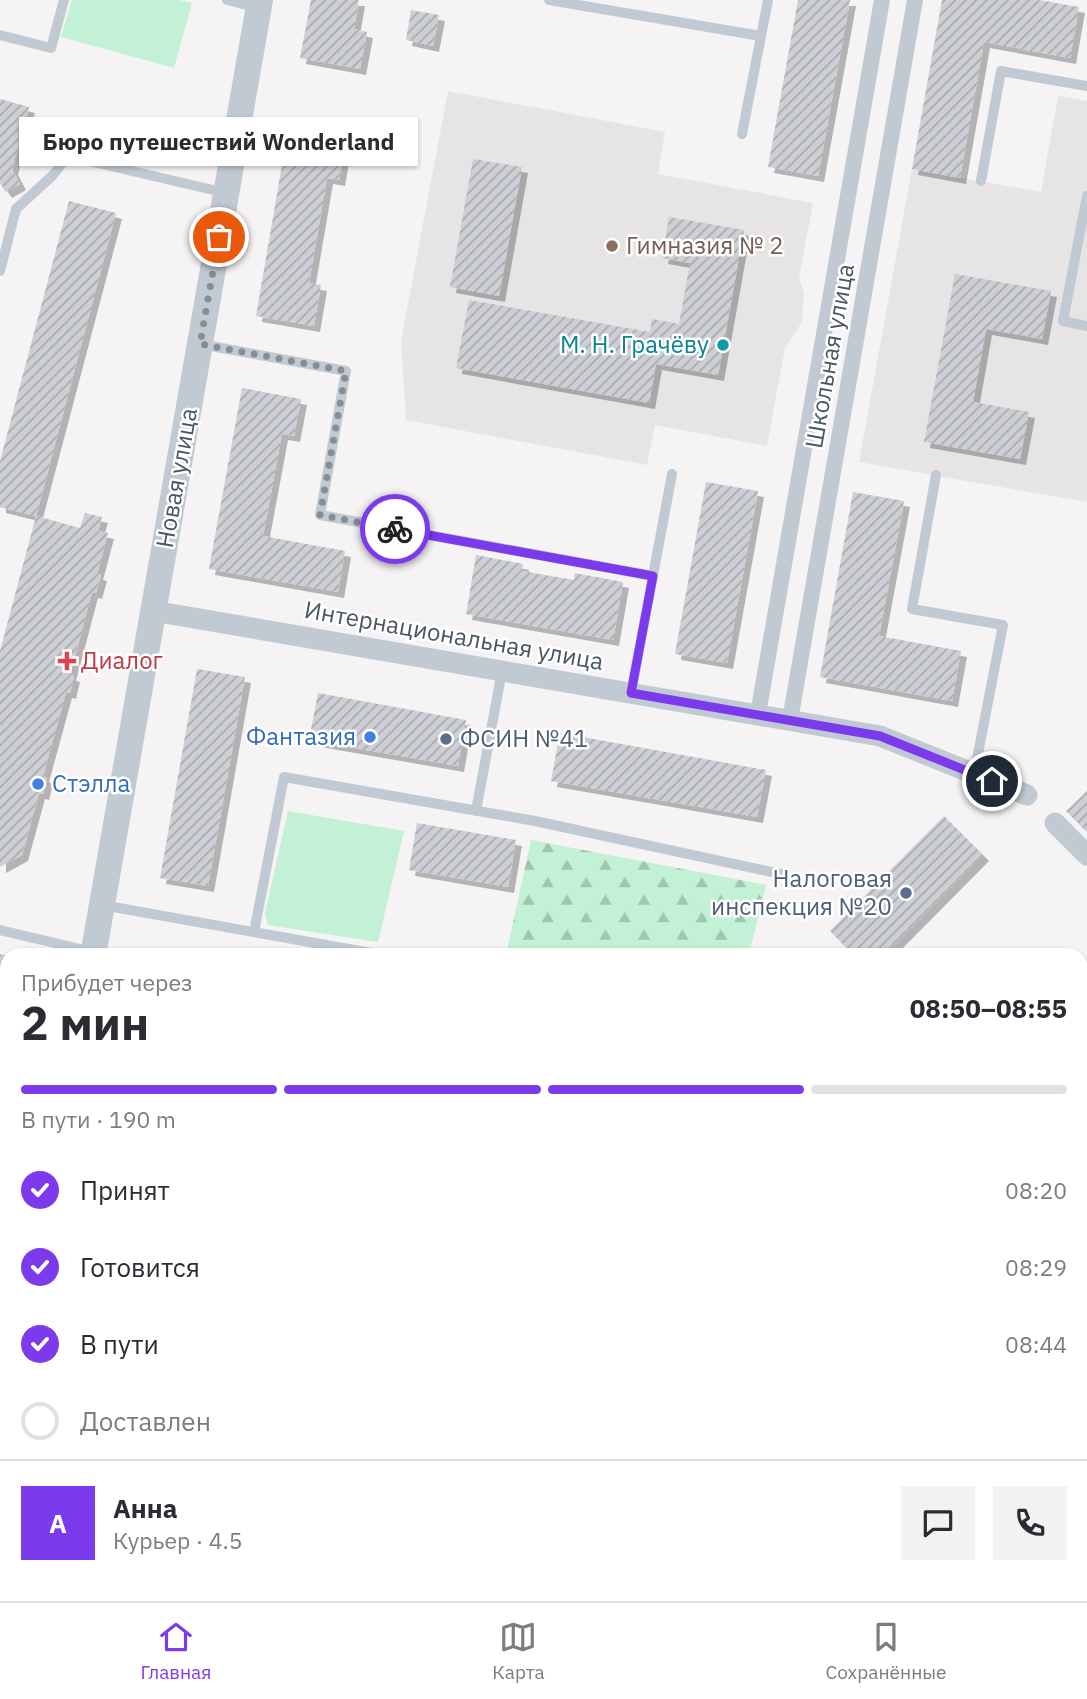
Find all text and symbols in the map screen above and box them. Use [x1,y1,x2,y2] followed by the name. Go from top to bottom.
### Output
[19,118,418,167] callout: Бюро путешествий Wonderland
[43,126,394,156] text: Бюро путешествий Wonderland
[189,207,249,267] pin
[200,218,238,256] icon: bag
[626,229,784,261] place label: Гимназия № 2
[604,238,620,254] marker: Гимназия № 2
[797,261,861,451] street label: Школьная улица
[560,328,709,360] place label: М. Н. Грачёву
[715,337,731,353] marker: М. Н. Грачёву
[148,405,204,550] street label: Новая улица
[360,494,430,564] courier
[376,510,414,548] icon: bike
[302,593,606,677] street label: Интернациональная улица
[81,644,163,676] place label: Диалог
[59,653,75,669] marker: Диалог
[246,720,356,752] place label: Фантазия
[460,722,588,754] place label: ФСИН №41
[362,729,378,745] marker: Фантазия
[438,731,454,747] marker: ФСИН №41
[962,751,1022,811] pin
[973,762,1011,800] icon: home
[52,767,130,799] place label: Стэлла
[30,776,46,792] marker: Стэлла
[711,862,892,922] place label: Налоговая инспекция №20
[898,885,914,901] marker: Налоговая инспекция №20
[21,967,193,997] text: Прибудет через
[910,991,1067,1025] text: 08:50–08:55
[21,993,149,1053] text: 2 мин
[21,1104,176,1134] text: В пути · 190 m
[21,1171,59,1209] icon: check
[80,1173,170,1207] text: Принят
[1005,1175,1067,1205] text: 08:20
[21,1248,59,1286] icon: check
[80,1250,200,1284] text: Готовится
[1005,1252,1067,1282] text: 08:29
[21,1325,59,1363] icon: check
[80,1327,159,1361] text: В пути
[1005,1329,1067,1359] text: 08:44
[80,1404,211,1438] text: Доставлен
[901,1486,975,1560] button: chat
[993,1486,1067,1560] button: phone
[113,1491,177,1525] text: Анна
[49,1506,67,1540] text: А
[113,1525,243,1555] text: Курьер · 4.5
[140,1618,211,1684] tab: Главная
[492,1618,545,1684] tab: Карта
[825,1618,947,1684] tab: Сохранённые

